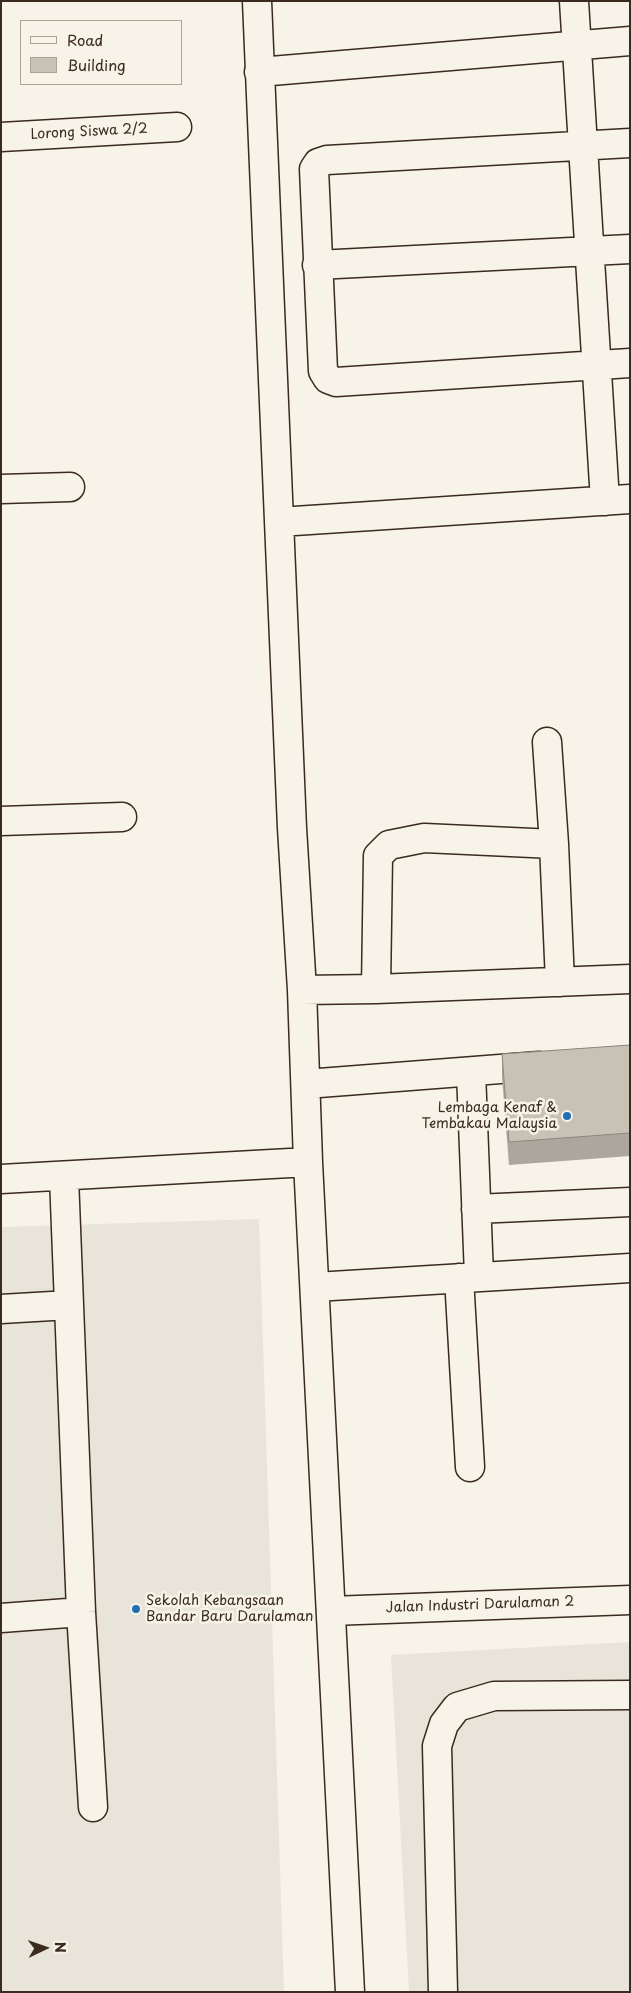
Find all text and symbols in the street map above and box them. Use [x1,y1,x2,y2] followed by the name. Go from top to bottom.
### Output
[20,20,182,85] legend
[67,28,103,51] text: Road
[67,53,126,76] text: Building
[30,121,148,143] street label: Lorong Siswa 2/2
[421,1100,557,1132] place label: Lembaga Kenaf & Tembakau Malaysia
[561,1110,573,1122] marker: Lembaga Kenaf & Tembakau Malaysia
[146,1593,313,1625] place label: Sekolah Kebangsaan Bandar Baru Darulaman
[385,1593,575,1617] street label: Jalan Industri Darulaman 2
[130,1603,142,1615] marker: Sekolah Kebangsaan Bandar Baru Darulaman
[20,1923,70,1973] north arrow
[50,1941,71,1953] text: N

